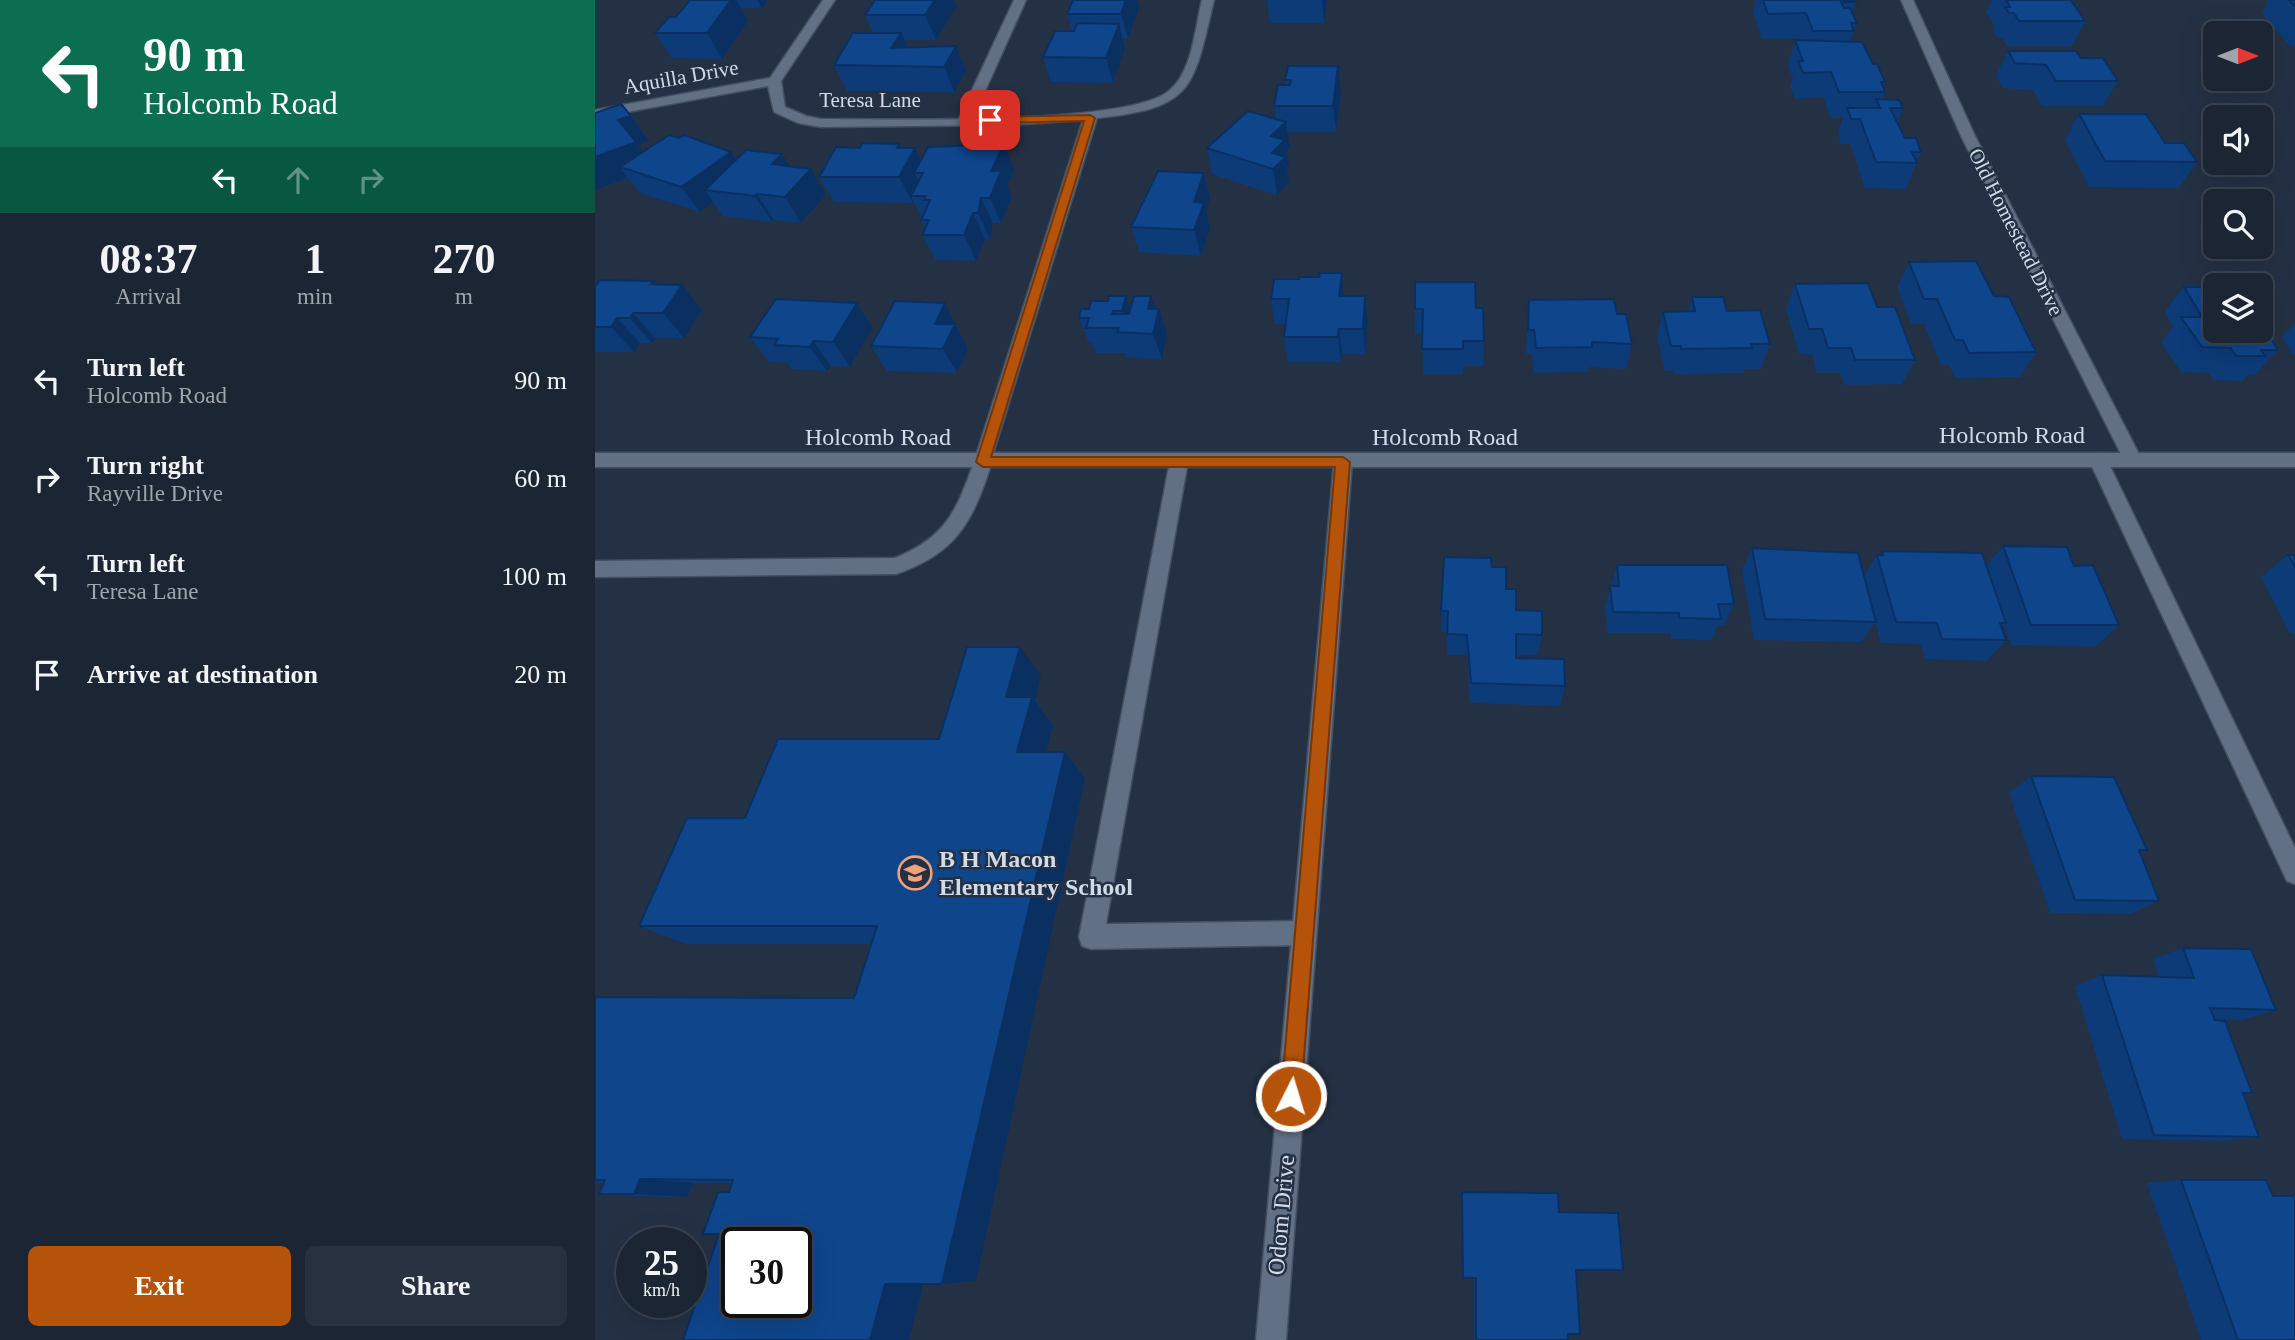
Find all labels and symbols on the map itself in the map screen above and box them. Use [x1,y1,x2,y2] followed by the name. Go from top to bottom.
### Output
[2203,21,2273,91] north arrow
[622,55,740,99] street label: Aquilla Drive
[819,88,921,112] street label: Teresa Lane
[960,90,1020,150] pin
[1963,144,2069,320] street label: Old Homestead Drive
[1939,422,2085,448] street label: Holcomb Road
[805,424,951,450] street label: Holcomb Road
[1372,424,1518,450] street label: Holcomb Road
[939,846,1133,900] place label: B H Macon Elementary School
[896,854,934,892] school or university icon: B H Macon Elementary School
[1254,1059,1328,1133] position arrow
[1263,1154,1299,1276] street label: Odom Drive
[721,1227,812,1318] speed limit sign: 30

